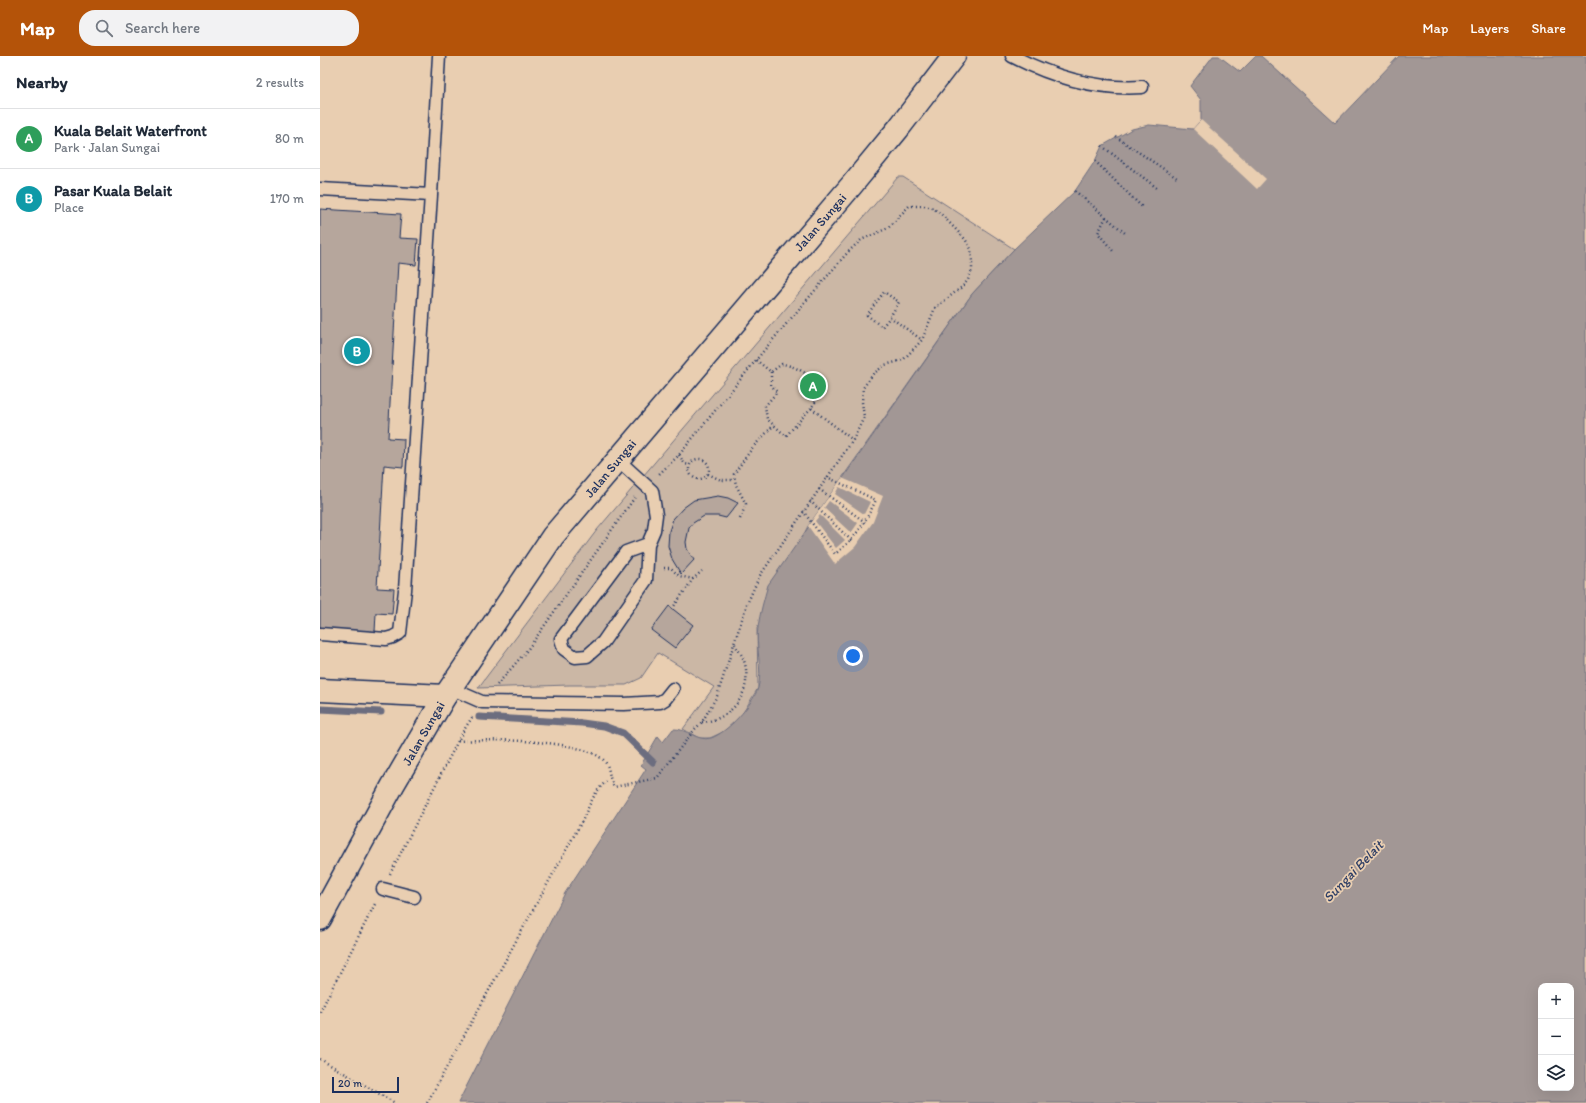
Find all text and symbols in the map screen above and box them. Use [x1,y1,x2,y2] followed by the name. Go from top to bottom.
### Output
[79,10,359,46] search box
[20,17,55,40] text: Map
[93,17,115,39] icon: search
[125,19,200,37] text: Search here
[1423,20,1448,37] text: Map
[1470,20,1509,37] text: Layers
[1531,20,1566,37] text: Share
[16,72,68,92] text: Nearby
[256,75,304,90] text: 2 results
[54,122,207,140] text: Kuala Belait Waterfront
[25,131,33,146] text: A
[275,131,304,146] text: 80 m
[54,140,160,155] text: Park · Jalan Sungai
[54,182,172,200] text: Pasar Kuala Belait
[791,190,849,254] street label: Jalan Sungai
[25,191,33,206] text: B
[270,191,304,206] text: 170 m
[54,200,84,215] text: Place
[344,336,370,366] pin: B
[800,371,826,401] pin: A
[582,436,639,501] street label: Jalan Sungai
[843,646,863,666] your location
[399,699,448,768] street label: Jalan Sungai
[1320,836,1388,906] water label: Sungai Belait
[1538,983,1574,1091] map controls
[1538,983,1574,1019] button: +
[1538,1019,1574,1055] button: −
[1538,1055,1574,1091] button: layers
[332,1075,399,1094] scale bar
[338,1077,362,1090] text: 20 m

